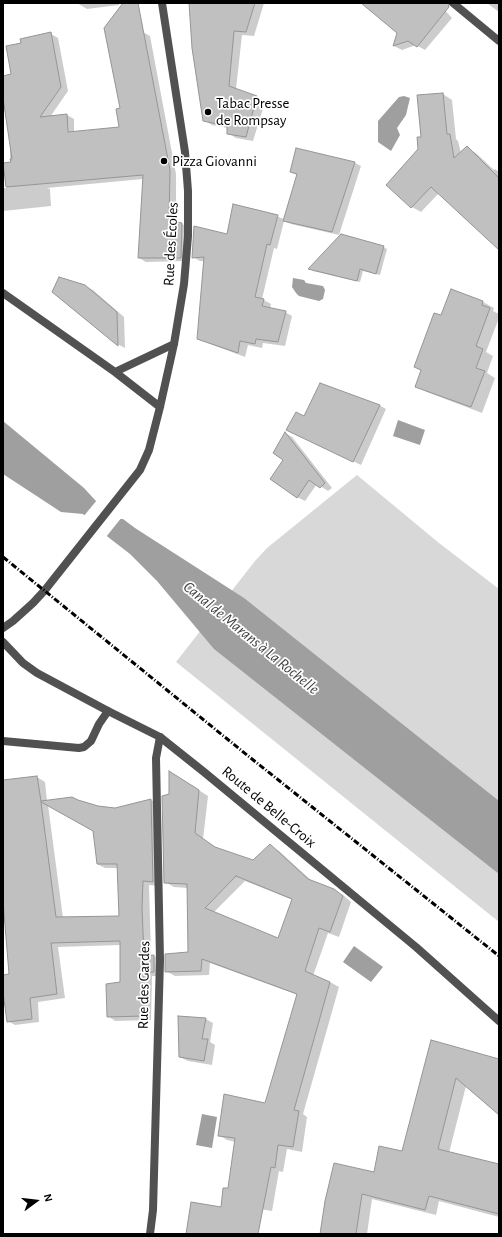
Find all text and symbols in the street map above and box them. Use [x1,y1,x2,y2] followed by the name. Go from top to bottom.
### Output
[216,94,290,129] place label: Tabac Presse de Rompsay
[203,107,213,117] marker: Tabac Presse de Rompsay
[172,152,257,170] place label: Pizza Giovanni
[159,156,169,166] marker: Pizza Giovanni
[160,202,182,286] street label: Rue des Écoles
[179,577,323,699] water label: Canal de Marans à La Rochelle
[218,762,320,852] street label: Route de Belle-Croix
[134,941,154,1029] street label: Rue des Gardes
[16,1181,56,1221] north arrow
[42,1193,54,1203] text: N

